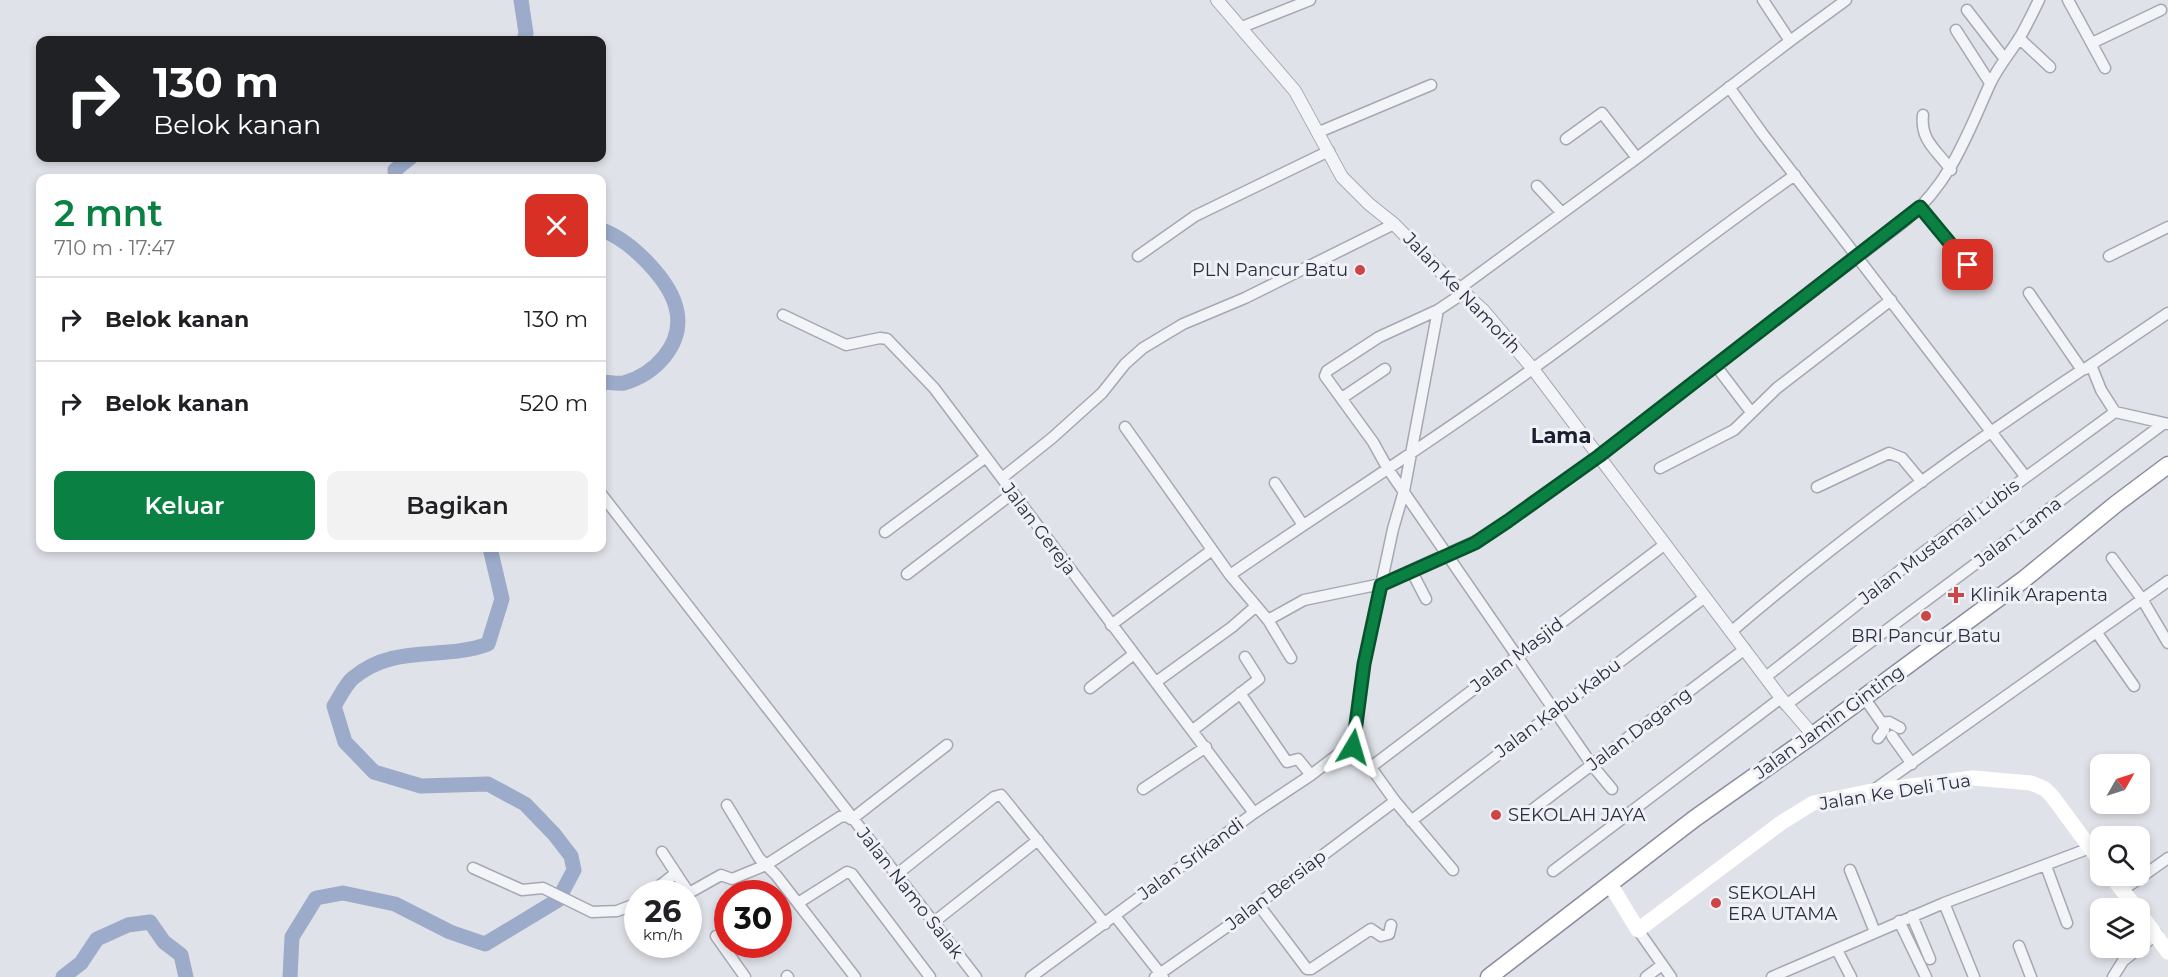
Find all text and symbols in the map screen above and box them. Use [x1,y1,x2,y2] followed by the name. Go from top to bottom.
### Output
[153,56,279,108] text: 130 m
[54,60,132,138] icon: right
[153,108,321,141] text: Belok kanan
[54,191,163,235] text: 2 mnt
[525,194,588,257] button: close
[1398,227,1525,358] street label: Jalan Ke Namorih
[54,236,175,260] text: 710 m · 17:47
[1942,239,1993,290] pin
[1951,248,1984,281] icon: arrive
[1192,259,1348,281] place label: PLN Pancur Batu
[1353,263,1367,277] marker: PLN Pancur Batu
[54,303,87,336] icon: right
[105,306,249,333] text: Belok kanan
[524,306,588,333] text: 130 m
[54,387,87,420] icon: right
[105,390,249,417] text: Belok kanan
[520,390,588,417] text: 520 m
[1531,423,1591,448] district label: Lama
[54,471,315,540] button: Keluar
[327,471,588,540] button: Bagikan
[1854,474,2024,610] street label: Jalan Mustamal Lubis
[996,478,1081,580] street label: Jalan Gereja
[1969,492,2066,572] street label: Jalan Lama
[1970,584,2108,606] place label: Klinik Arapenta
[1947,586,1965,604] marker: Klinik Arapenta
[1919,609,1933,623] marker: BRI Pancur Batu
[1465,613,1568,698] street label: Jalan Masjid
[1851,625,2001,647] place label: BRI Pancur Batu
[1490,654,1625,763] street label: Jalan Kabu Kabu
[1749,660,1908,784] street label: Jalan Jamin Ginting
[1582,683,1696,776] street label: Jalan Dagang
[1321,715,1385,779] position arrow
[2090,754,2150,814] north arrow
[2090,754,2150,958] map controls
[1817,769,1972,815] street label: Jalan Ke Deli Tua
[1508,804,1646,826] place label: SEKOLAH JAYA
[1489,808,1503,822] marker: SEKOLAH JAYA
[1133,813,1248,905] street label: Jalan Srikandi
[851,822,968,963] street label: Jalan Namo Salak
[2090,826,2150,886] button: search
[1221,845,1331,936] street label: Jalan Bersiap
[714,880,792,958] speed limit sign: 30
[1728,882,1837,925] place label: SEKOLAH ERA UTAMA
[645,893,681,930] text: 26
[1709,896,1723,910] marker: SEKOLAH ERA UTAMA
[2090,898,2150,958] button: layers
[643,925,683,944] text: km/h

